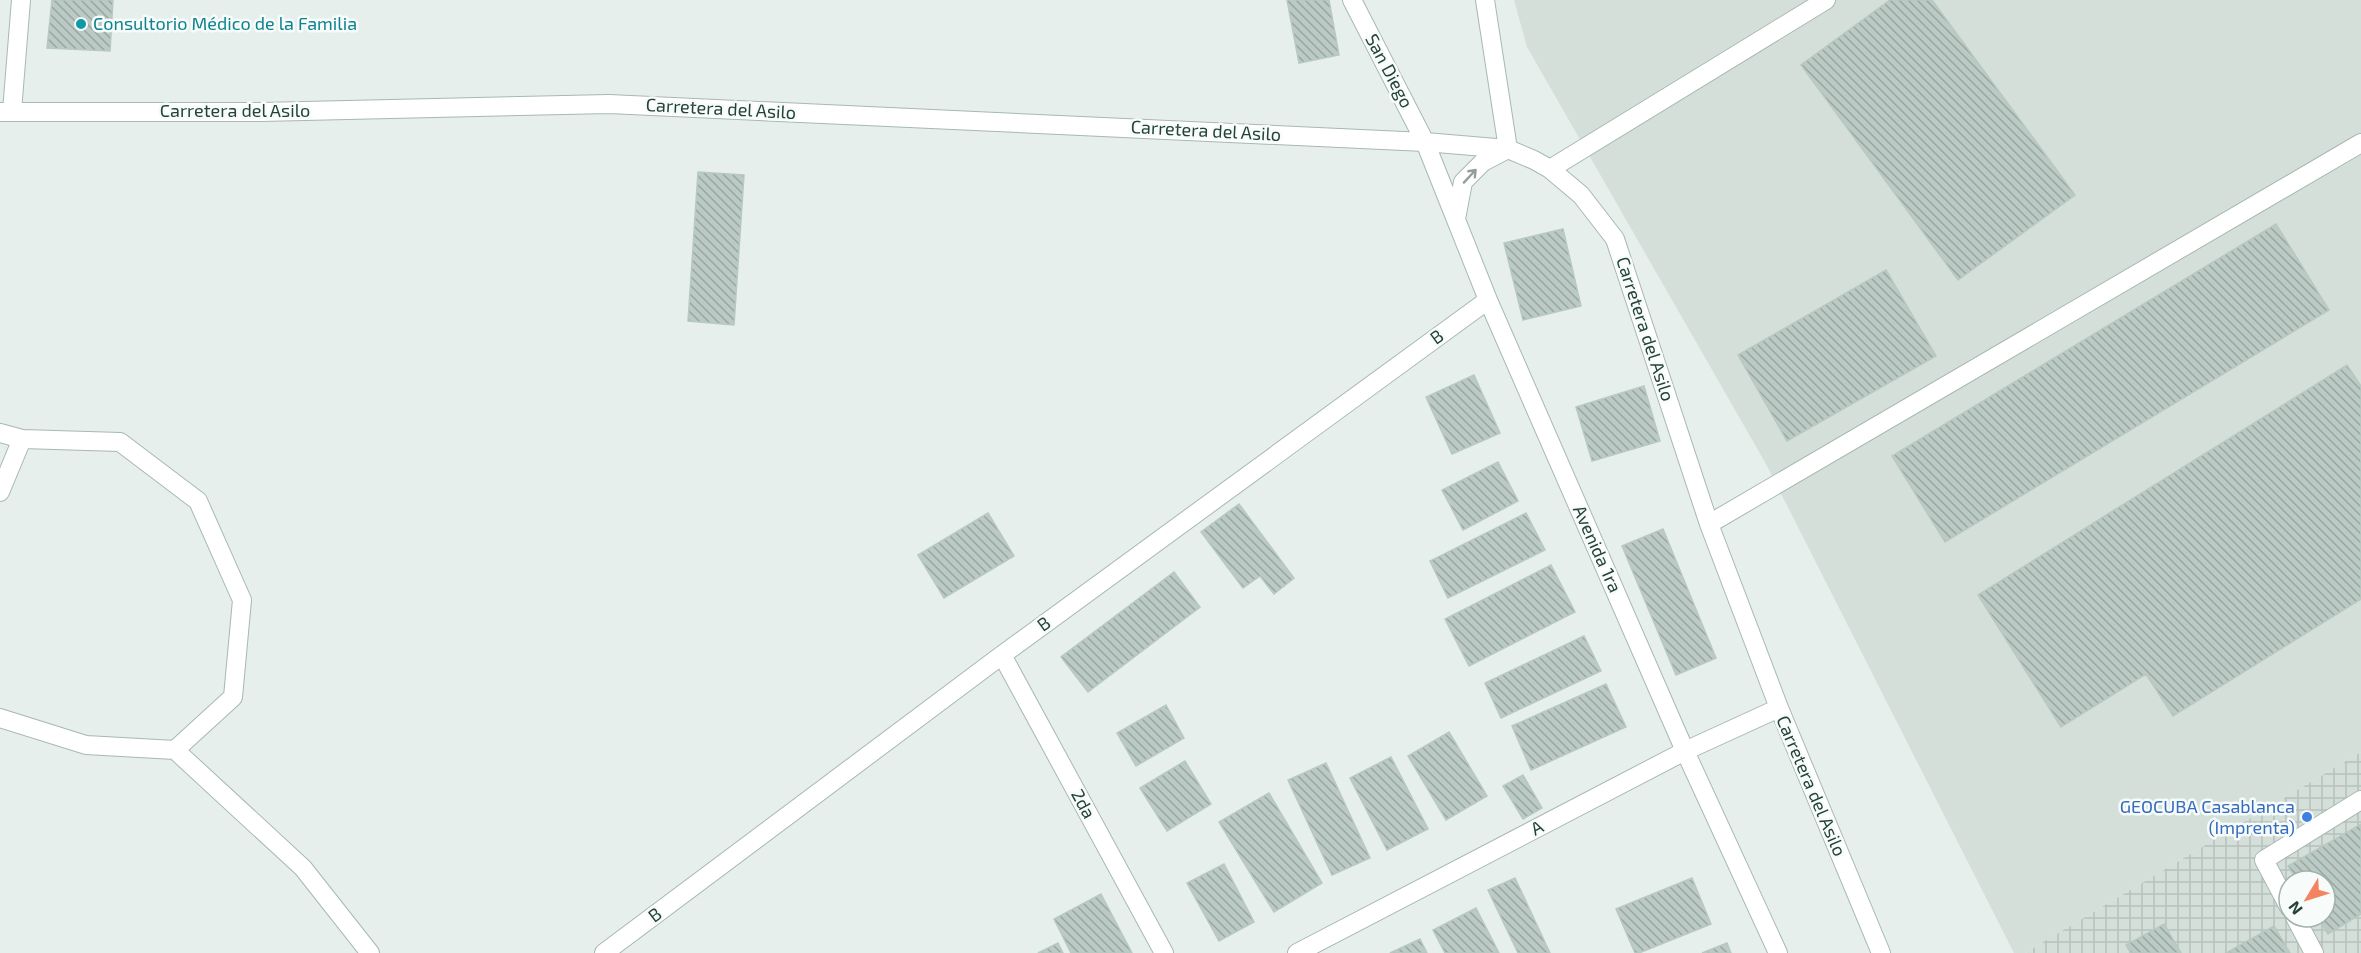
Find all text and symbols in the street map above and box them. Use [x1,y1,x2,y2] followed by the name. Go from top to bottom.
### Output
[93,12,357,34] place label: Consultorio Médico de la Familia
[74,17,88,31] marker: Consultorio Médico de la Familia
[1361,30,1419,111] street label: San Diego
[645,93,797,123] street label: Carretera del Asilo
[160,99,310,121] street label: Carretera del Asilo
[1130,115,1282,145] street label: Carretera del Asilo
[1463,168,1477,183] one-way arrow
[1612,254,1680,404] street label: Carretera del Asilo
[1425,324,1447,348] street label: B
[1569,501,1627,596] street label: Avenida 1ra
[1032,611,1054,635] street label: B
[1772,712,1851,859] street label: Carretera del Asilo
[1067,785,1101,822] street label: 2da
[2120,795,2295,838] place label: GEOCUBA Casablanca (Imprenta)
[2300,810,2314,824] marker: GEOCUBA Casablanca (Imprenta)
[1526,814,1547,839] street label: A
[2277,869,2337,929] north arrow
[2284,898,2306,919] text: N
[643,902,665,926] street label: B

